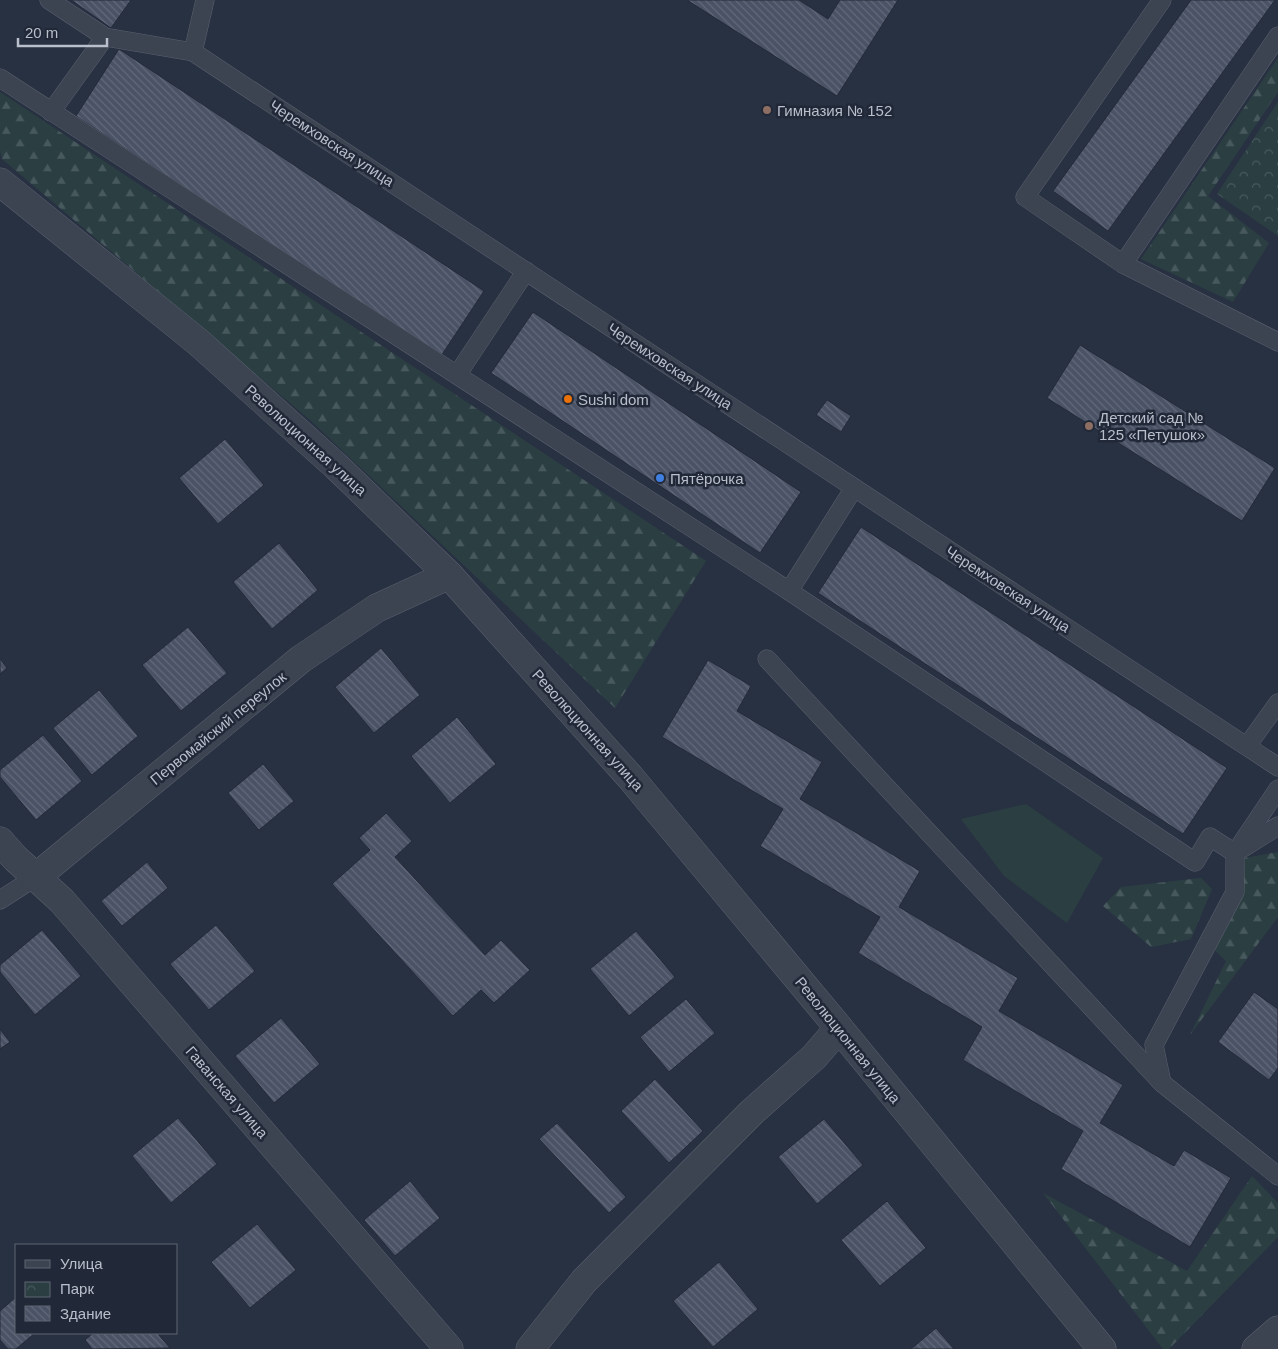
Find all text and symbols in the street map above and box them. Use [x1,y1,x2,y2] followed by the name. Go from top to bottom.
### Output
[18,15,106,47] scale bar
[25,24,58,41] text: 20 m
[267,96,398,190] street label: Черемховская улица
[777,102,892,119] place label: Гимназия № 152
[761,104,773,116] marker: Гимназия № 152
[605,319,736,413] street label: Черемховская улица
[242,381,371,499] street label: Революционная улица
[578,391,649,408] place label: Sushi dom
[562,393,574,405] marker: Sushi dom
[1099,409,1205,443] place label: Детский сад № 125 «Петушок»
[1083,420,1095,432] marker: Детский сад № 125 «Петушок»
[670,470,744,487] place label: Пятёрочка
[654,472,666,484] marker: Пятёрочка
[943,542,1074,636] street label: Черемховская улица
[529,666,647,795] street label: Революционная улица
[147,668,290,788] street label: Первомайский переулок
[792,974,904,1107] street label: Революционная улица
[182,1043,272,1142] street label: Гаванская улица
[15,1244,178,1334] legend
[60,1255,103,1272] text: Улица
[60,1280,94,1297] text: Парк
[60,1305,111,1322] text: Здание

